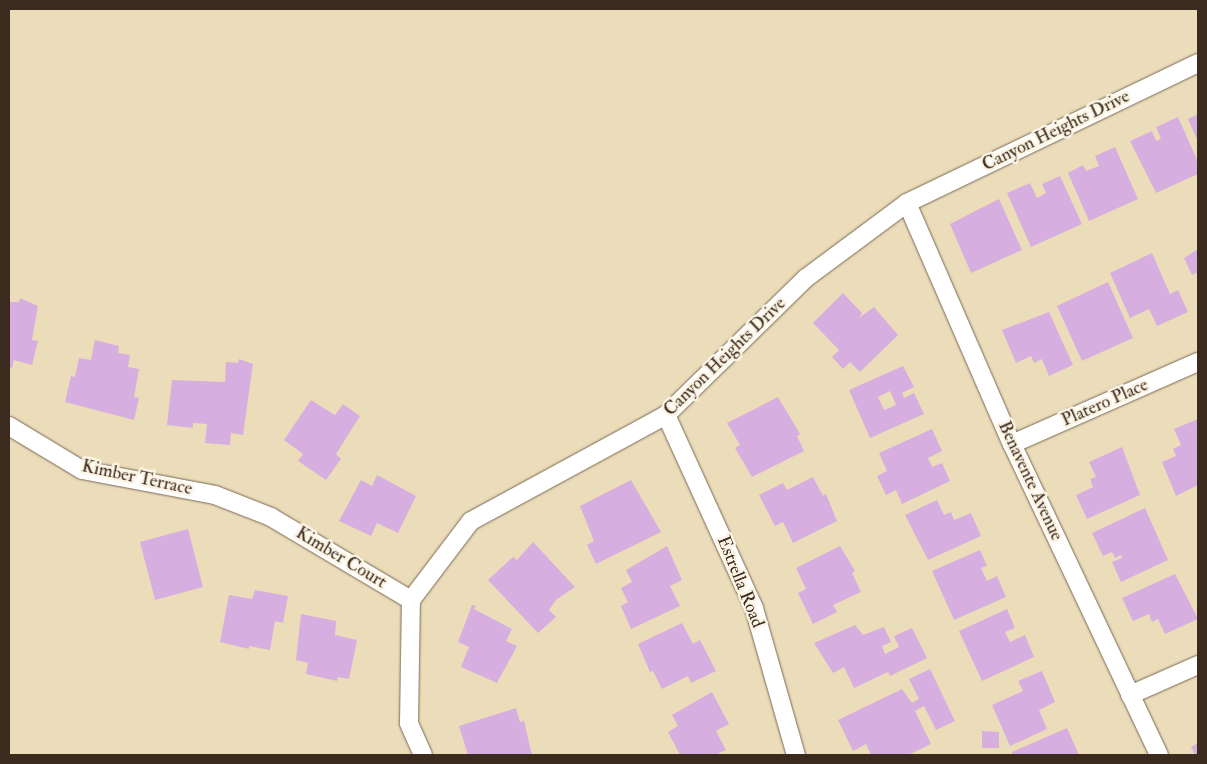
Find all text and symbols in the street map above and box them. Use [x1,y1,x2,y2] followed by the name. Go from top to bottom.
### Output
[979,86,1133,176] street label: Canyon Heights Drive
[660,293,790,421] street label: Canyon Heights Drive
[1058,374,1152,432] street label: Platero Place
[993,418,1067,544] street label: Benavente Avenue
[80,456,194,500] street label: Kimber Terrace
[292,523,390,593] street label: Kimber Court
[712,533,768,631] street label: Estrella Road

